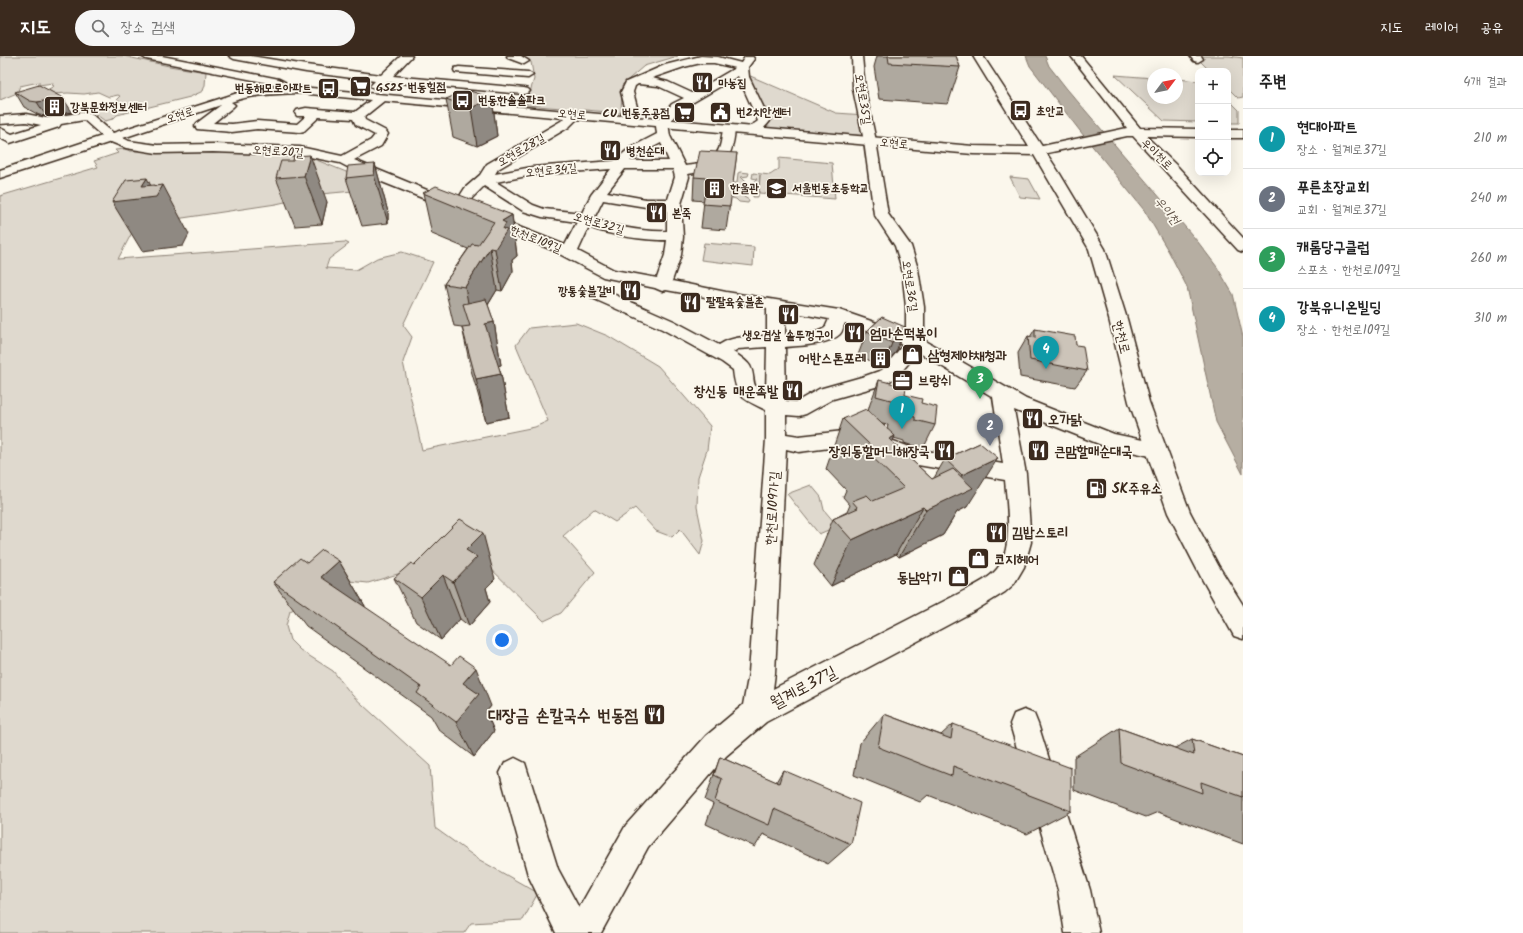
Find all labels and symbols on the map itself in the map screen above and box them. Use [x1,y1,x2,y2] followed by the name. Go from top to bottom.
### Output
[1147,68,1183,104] north arrow
[689,70,715,96] restaurant icon: 마농집
[849,72,876,127] street label: 오현로35길
[347,74,373,100] supermarket icon: GS25 번동힐점
[718,74,747,93] place label: 마농집
[315,75,341,101] bus stop icon: 번동해모로아파트
[376,78,446,97] place label: GS25 번동힐점
[235,79,312,98] place label: 번동해모로아파트
[450,87,476,113] bus stop icon: 번동한솔솔파크
[478,91,546,110] place label: 번동한솔솔파크
[42,94,68,120] building icon: 강북문화정보센터
[70,98,147,117] place label: 강북문화정보센터
[1008,98,1034,124] bus stop icon: 초안교
[708,99,734,125] public building icon: 번2치안센터
[672,100,698,126] supermarket icon: CU 번동주공점
[163,102,197,129] street label: 오현로
[1036,102,1065,121] place label: 초안교
[736,103,791,122] place label: 번2치안센터
[557,104,587,125] street label: 오현로
[603,104,670,123] place label: CU 번동주공점
[494,129,549,172] street label: 오현로28길
[879,133,909,154] street label: 오현로
[1136,134,1177,175] street label: 우이천로
[597,138,623,164] restaurant icon: 병천순대
[252,140,305,163] street label: 오현로20길
[626,142,665,161] place label: 병천순대
[524,158,578,183] street label: 오현로34길
[701,175,727,201] building icon: 한울관
[763,175,789,201] school or university icon: 서울번동초등학교
[729,179,759,198] place label: 한울관
[792,179,869,198] place label: 서울번동초등학교
[1149,192,1186,231] water label: 우이천
[643,200,669,226] restaurant icon: 본죽
[672,204,692,223] place label: 본죽
[571,207,627,240] street label: 오현로32길
[507,220,565,259] street label: 한천로109길
[896,259,923,314] street label: 오현로36길
[618,278,644,304] restaurant icon: 깡통숯불갈비
[558,282,616,301] place label: 깡통숯불갈비
[677,289,703,315] restaurant icon: 팔팔육숯불촌
[706,293,764,312] place label: 팔팔육숯불촌
[775,301,801,327] restaurant icon: 생오겹살 솥뚜껑구이
[1106,318,1136,356] street label: 한천로
[841,320,867,346] restaurant icon: 엄마손떡볶이
[870,323,938,345] place label: 엄마손떡볶이
[741,326,834,345] place label: 생오겹살 솥뚜껑구이
[1033,336,1059,369] pin: 4
[900,342,926,368] shop icon: 삼형제야채청과
[868,345,894,371] building icon: 어반스톤포레
[927,345,1008,367] place label: 삼형제야채청과
[798,348,866,370] place label: 어반스톤포레
[967,366,993,399] pin: 3
[889,367,915,393] office icon: 브랑쉬
[918,370,952,392] place label: 브랑쉬
[780,378,806,404] restaurant icon: 창신동 매운족발
[694,381,779,403] place label: 창신동 매운족발
[889,396,915,429] pin: 1
[1019,406,1045,432] restaurant icon: 오가닭
[1048,409,1083,431] place label: 오가닭
[977,413,1003,446] pin: 2
[932,438,958,464] restaurant icon: 장위동할머니해장국
[1025,438,1051,464] restaurant icon: 큰맘할매순대국
[829,441,930,463] place label: 장위동할머니해장국
[1054,441,1133,463] place label: 큰맘할매순대국
[759,469,787,546] street label: 한천로109가길
[1083,475,1109,501] fuel station icon: SK주유소
[1112,478,1162,500] place label: SK주유소
[984,519,1010,545] restaurant icon: 김밥스토리
[1012,522,1068,544] place label: 김밥스토리
[966,546,992,572] shop icon: 코지헤어
[994,549,1039,571] place label: 코지헤어
[945,564,971,590] shop icon: 동남악기
[897,567,942,589] place label: 동남악기
[492,630,512,650] your location
[765,659,842,717] street label: 월계로37길
[641,702,667,728] restaurant icon: 대장금 손칼국수 번동점
[488,703,638,730] place label: 대장금 손칼국수 번동점

